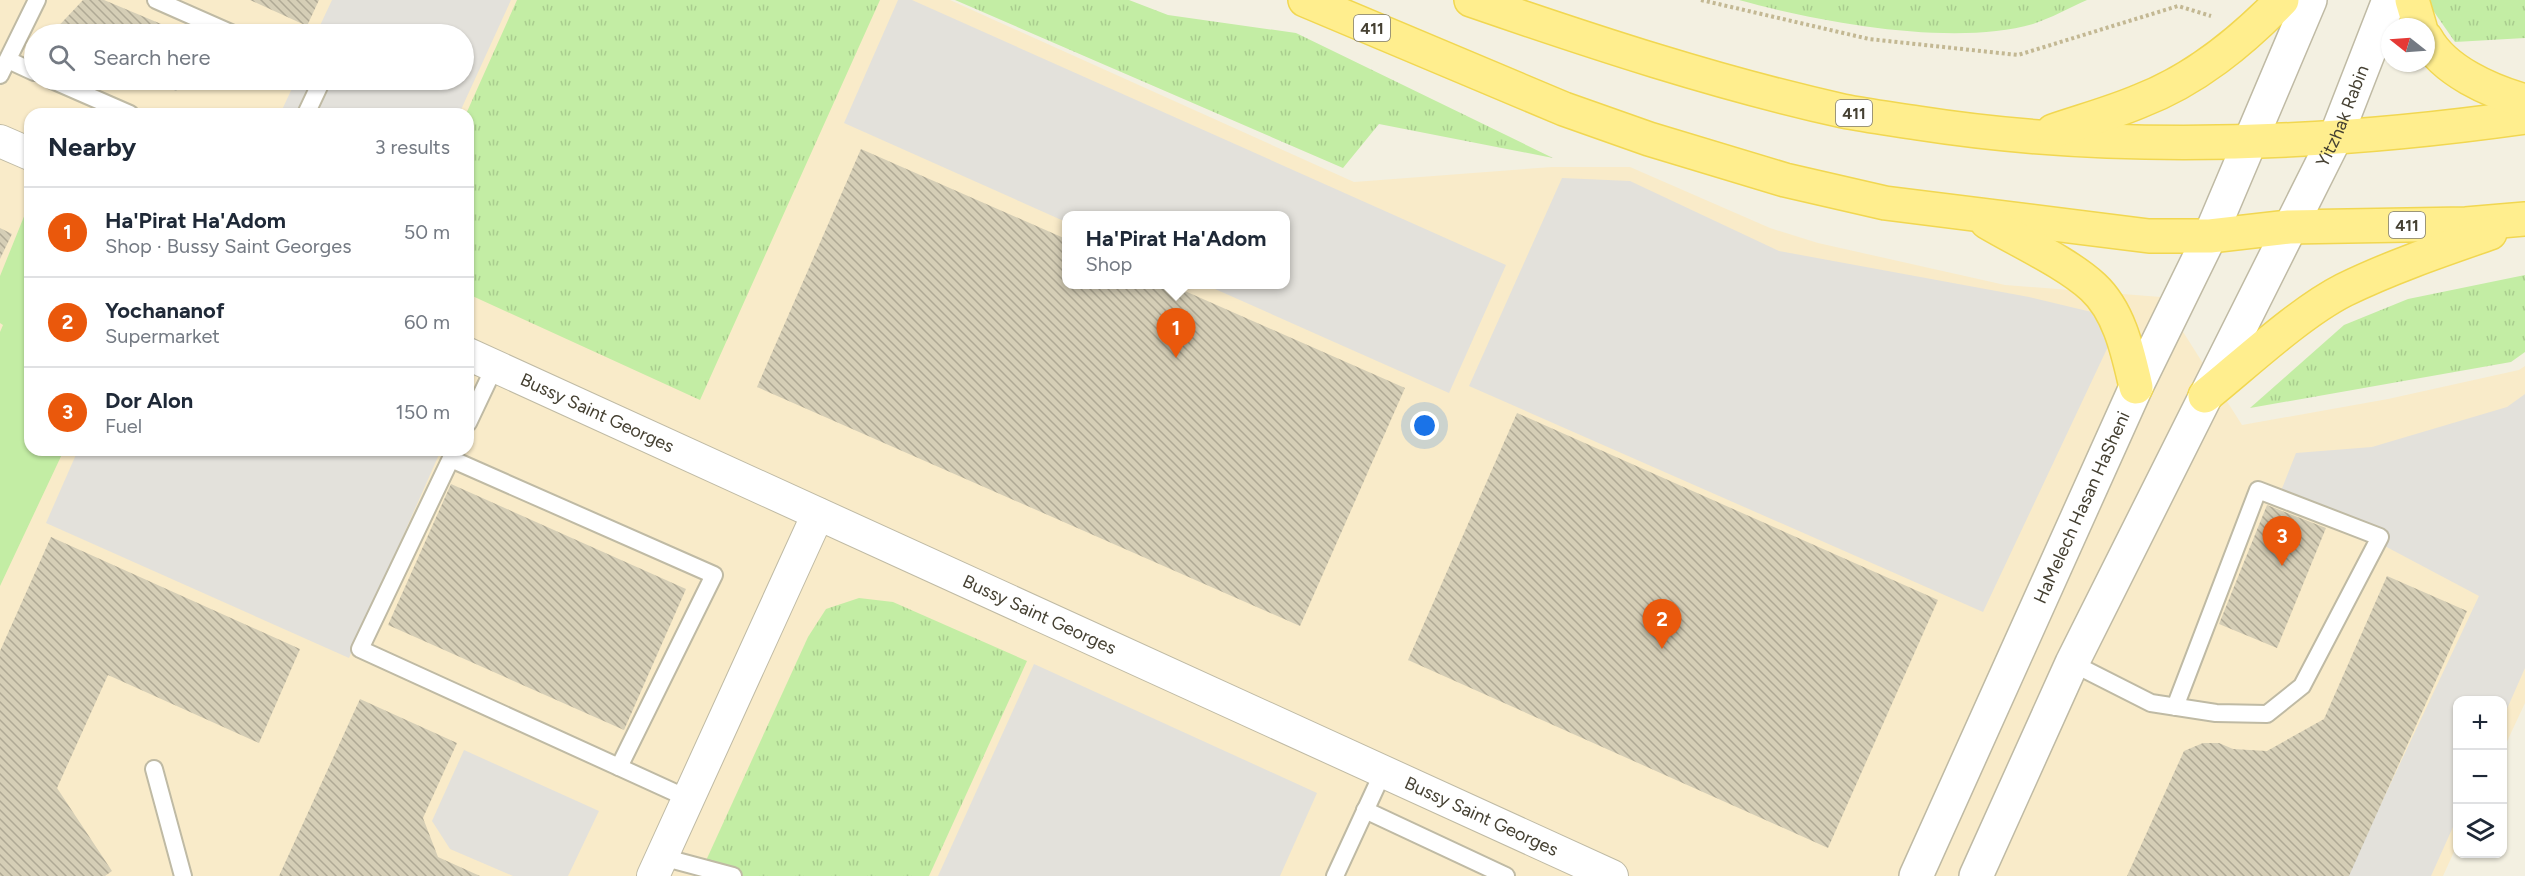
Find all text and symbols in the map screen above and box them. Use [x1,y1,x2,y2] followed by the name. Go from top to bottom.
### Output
[1354,15,1390,41] road number: 411
[2381,18,2435,72] north arrow
[24,24,474,90] search box
[45,41,78,74] icon: search
[93,44,211,71] text: Search here
[2311,62,2374,171] street label: Yitzhak Rabin
[1836,100,1872,126] road number: 411
[48,131,136,163] text: Nearby
[375,135,450,159] text: 3 results
[105,207,286,234] text: Ha'Pirat Ha'Adom
[1062,211,1290,289] popup
[2389,212,2425,238] road number: 411
[63,220,72,244] text: 1
[404,220,450,244] text: 50 m
[1086,225,1266,252] text: Ha'Pirat Ha'Adom
[105,234,352,258] text: Shop · Bussy Saint Georges
[1086,252,1132,276] text: Shop
[105,297,225,324] text: Yochananof
[1156,308,1196,358] pin: 1
[62,310,73,334] text: 2
[404,310,450,334] text: 60 m
[105,324,220,348] text: Supermarket
[517,368,677,457] street label: Bussy Saint Georges
[105,387,193,414] text: Dor Alon
[62,400,73,424] text: 3
[395,400,450,424] text: 150 m
[2029,408,2135,607] street label: HaMelech Hasan HaSheni
[1410,411,1439,440] your location
[105,414,142,438] text: Fuel
[2262,516,2302,566] pin: 3
[959,570,1120,659] street label: Bussy Saint Georges
[1642,600,1682,649] pin: 2
[2453,696,2507,858] map controls
[2453,696,2507,750] button: +
[2453,750,2507,804] button: −
[1401,772,1562,861] street label: Bussy Saint Georges
[2453,804,2507,858] button: layers

